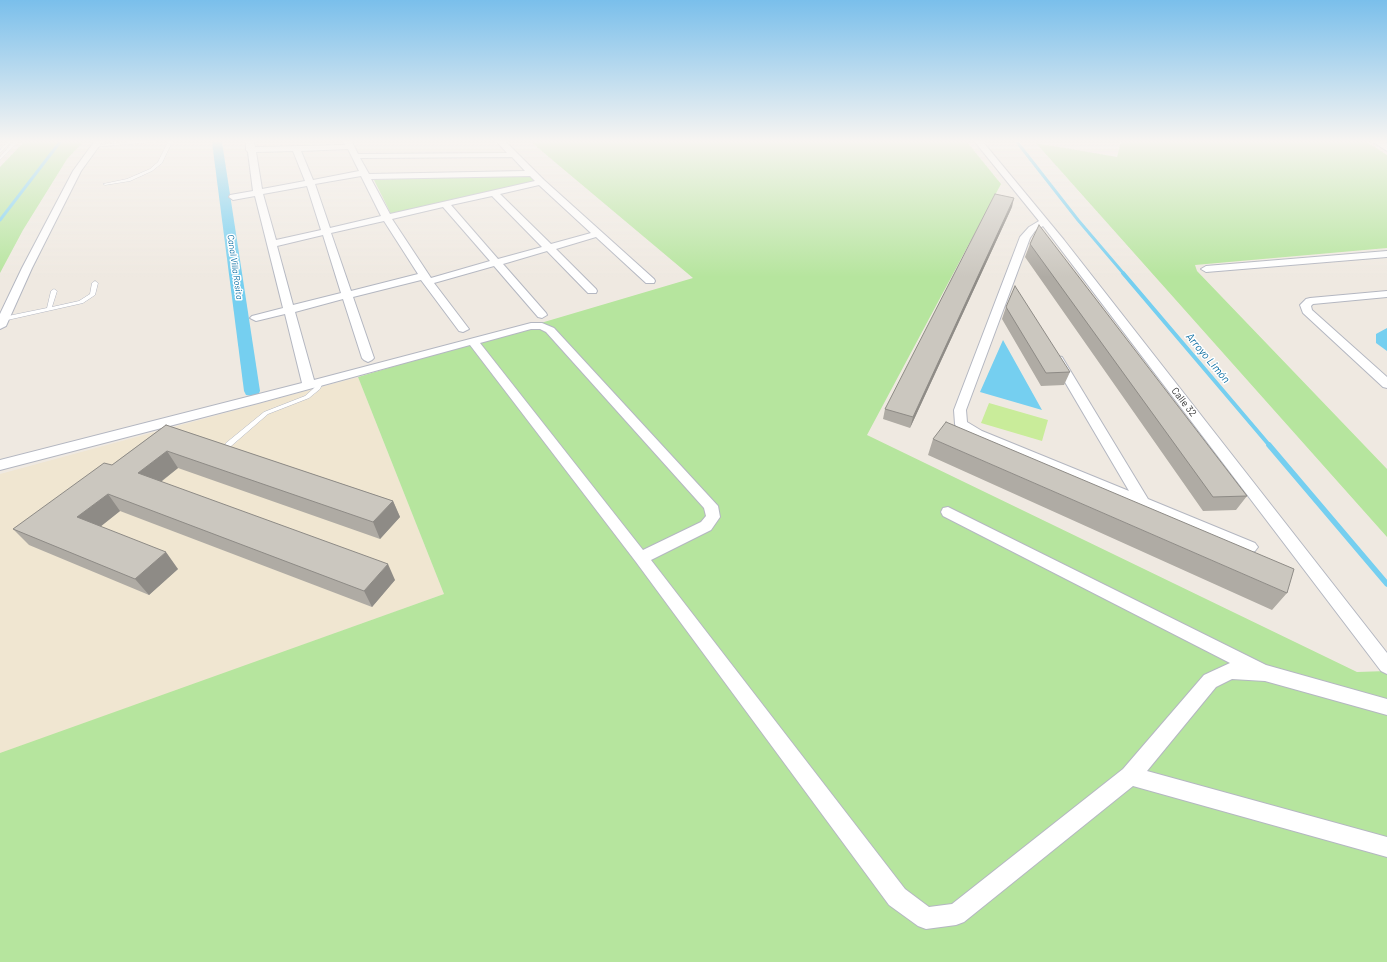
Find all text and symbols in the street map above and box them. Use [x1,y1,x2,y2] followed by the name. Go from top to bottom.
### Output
[225,234,245,300] water label: Canal Villa Rosita
[1183,330,1233,386] water label: Arroyo Limón
[1169,385,1199,419] street label: Calle 32

